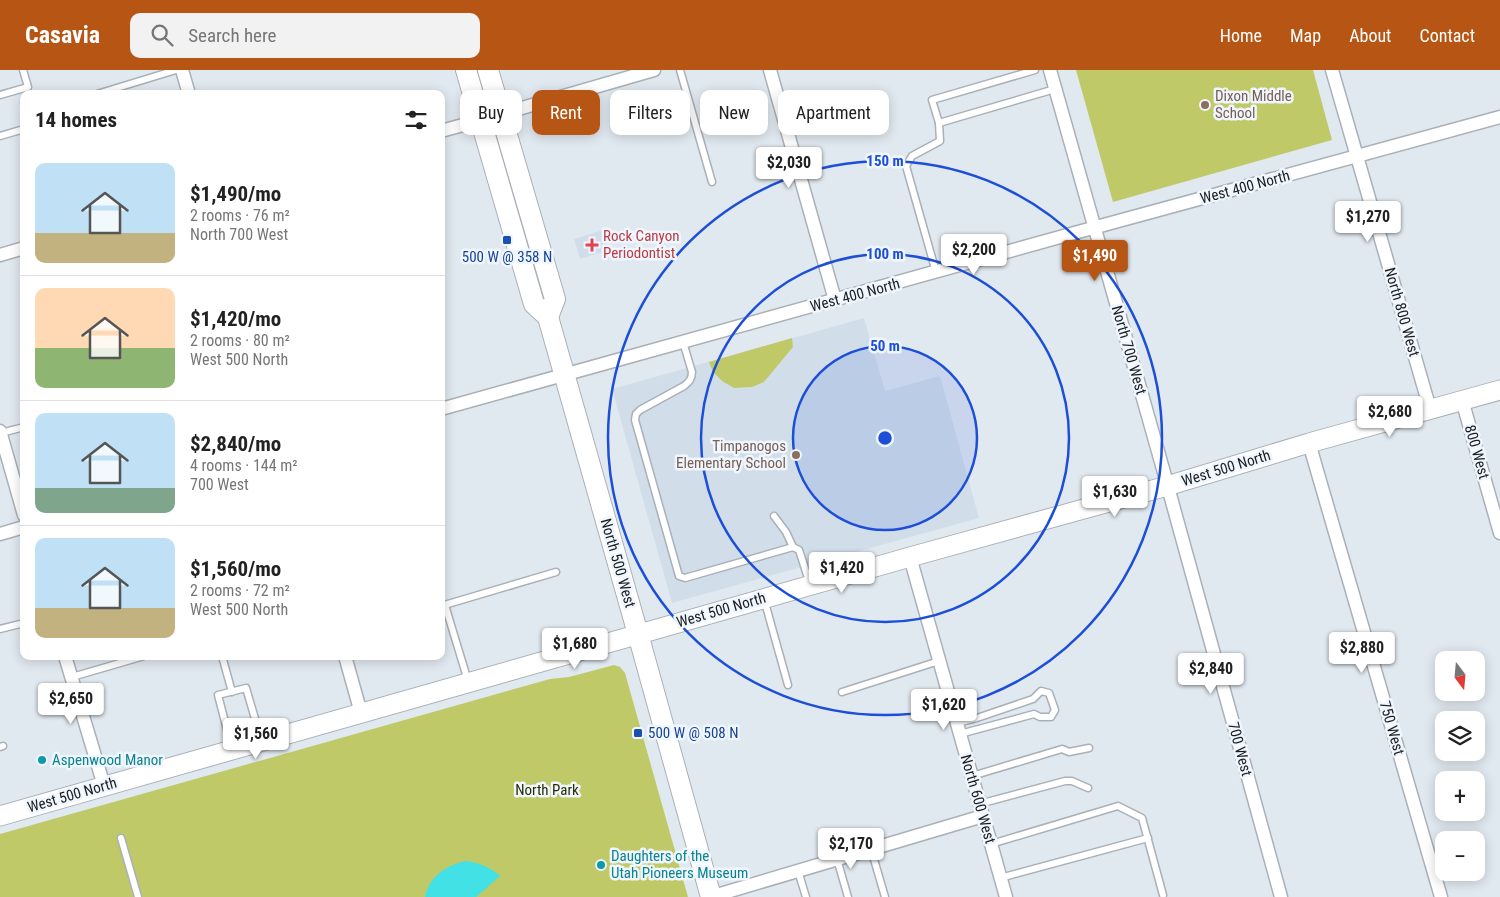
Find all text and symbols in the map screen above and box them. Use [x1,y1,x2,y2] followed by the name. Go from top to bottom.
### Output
[130,13,480,58] search box
[25,21,100,49] text: Casavia
[148,21,176,49] icon: search
[188,24,277,47] text: Search here
[1220,25,1262,46] text: Home
[1290,25,1321,46] text: Map
[1349,25,1391,46] text: About
[1419,25,1475,46] text: Contact
[1215,87,1292,122] place label: Dixon Middle School
[460,90,522,135] chip: Buy
[532,90,600,135] chip: Rent
[610,90,690,135] chip: Filters
[700,90,768,135] chip: New
[778,90,889,135] chip: Apartment
[1199,99,1211,111] marker: Dixon Middle School
[402,106,430,134] icon: filters
[35,108,117,132] text: 14 homes
[748,146,830,189] pin: $2,030
[866,152,904,170] text: 150 m
[767,153,811,172] text: $2,030
[1198,166,1292,208] street label: West 400 North
[190,182,281,206] text: $1,490/mo
[75,183,135,243] icon: home
[1327,200,1409,243] pin: $1,270
[190,206,290,225] text: 2 rooms · 76 m²
[1346,207,1390,226] text: $1,270
[190,225,288,244] text: North 700 West
[603,227,680,262] place label: Rock Canyon Periodontist
[501,234,513,246] marker: 500 W @ 358 N
[933,234,1015,276] pin: $2,200
[585,238,599,252] marker: Rock Canyon Periodontist
[952,240,996,259] text: $2,200
[1054,240,1136,282] pin: $1,490
[866,245,904,263] text: 100 m
[1073,246,1117,265] text: $1,490
[462,248,552,266] place label: 500 W @ 358 N
[1381,265,1423,359] street label: North 800 West
[808,274,902,316] street label: West 400 North
[1108,303,1150,397] street label: North 700 West
[190,307,281,331] text: $1,420/mo
[75,308,135,368] icon: home
[190,331,290,350] text: 2 rooms · 80 m²
[870,337,900,355] text: 50 m
[190,350,288,369] text: West 500 North
[1349,396,1431,438] pin: $2,680
[1368,402,1412,421] text: $2,680
[1461,423,1493,481] street label: 800 West
[876,429,894,447] centre of rings
[190,432,281,456] text: $2,840/mo
[75,433,135,493] icon: home
[676,437,786,472] place label: Timpanogos Elementary School
[1179,446,1273,490] street label: West 500 North
[790,449,802,461] marker: Timpanogos Elementary School
[190,456,298,475] text: 4 rooms · 144 m²
[190,475,249,494] text: 700 West
[1074,476,1156,518] pin: $1,630
[1093,482,1137,501] text: $1,630
[597,516,639,610] street label: North 500 West
[801,552,883,594] pin: $1,420
[190,557,281,581] text: $1,560/mo
[75,558,135,618] icon: home
[820,558,864,577] text: $1,420
[190,581,290,600] text: 2 rooms · 72 m²
[674,589,768,631] street label: West 500 North
[190,600,288,619] text: West 500 North
[534,628,616,670] pin: $1,680
[1321,632,1403,674] pin: $2,880
[553,634,597,653] text: $1,680
[1340,638,1384,657] text: $2,880
[1435,651,1485,701] north arrow
[1435,651,1485,881] map controls
[1170,652,1252,695] pin: $2,840
[1189,659,1233,678] text: $2,840
[30,682,112,725] pin: $2,650
[903,688,985,731] pin: $1,620
[49,689,93,708] text: $2,650
[922,695,966,714] text: $1,620
[1376,699,1408,757] street label: 750 West
[1435,711,1485,761] button: layers
[215,718,297,760] pin: $1,560
[1224,720,1256,778] street label: 700 West
[234,724,278,743] text: $1,560
[648,724,738,742] place label: 500 W @ 508 N
[632,727,644,739] marker: 500 W @ 508 N
[52,751,163,769] place label: Aspenwood Manor
[957,752,999,846] street label: North 600 West
[36,754,48,766] marker: Aspenwood Manor
[1435,771,1485,821] button: +
[25,774,119,816] street label: West 500 North
[515,781,579,799] park label: North Park
[810,828,892,870] pin: $2,170
[1435,831,1485,881] button: −
[829,834,873,853] text: $2,170
[611,847,748,882] place label: Daughters of the Utah Pioneers Museum
[595,859,607,871] marker: Daughters of the Utah Pioneers Museum

